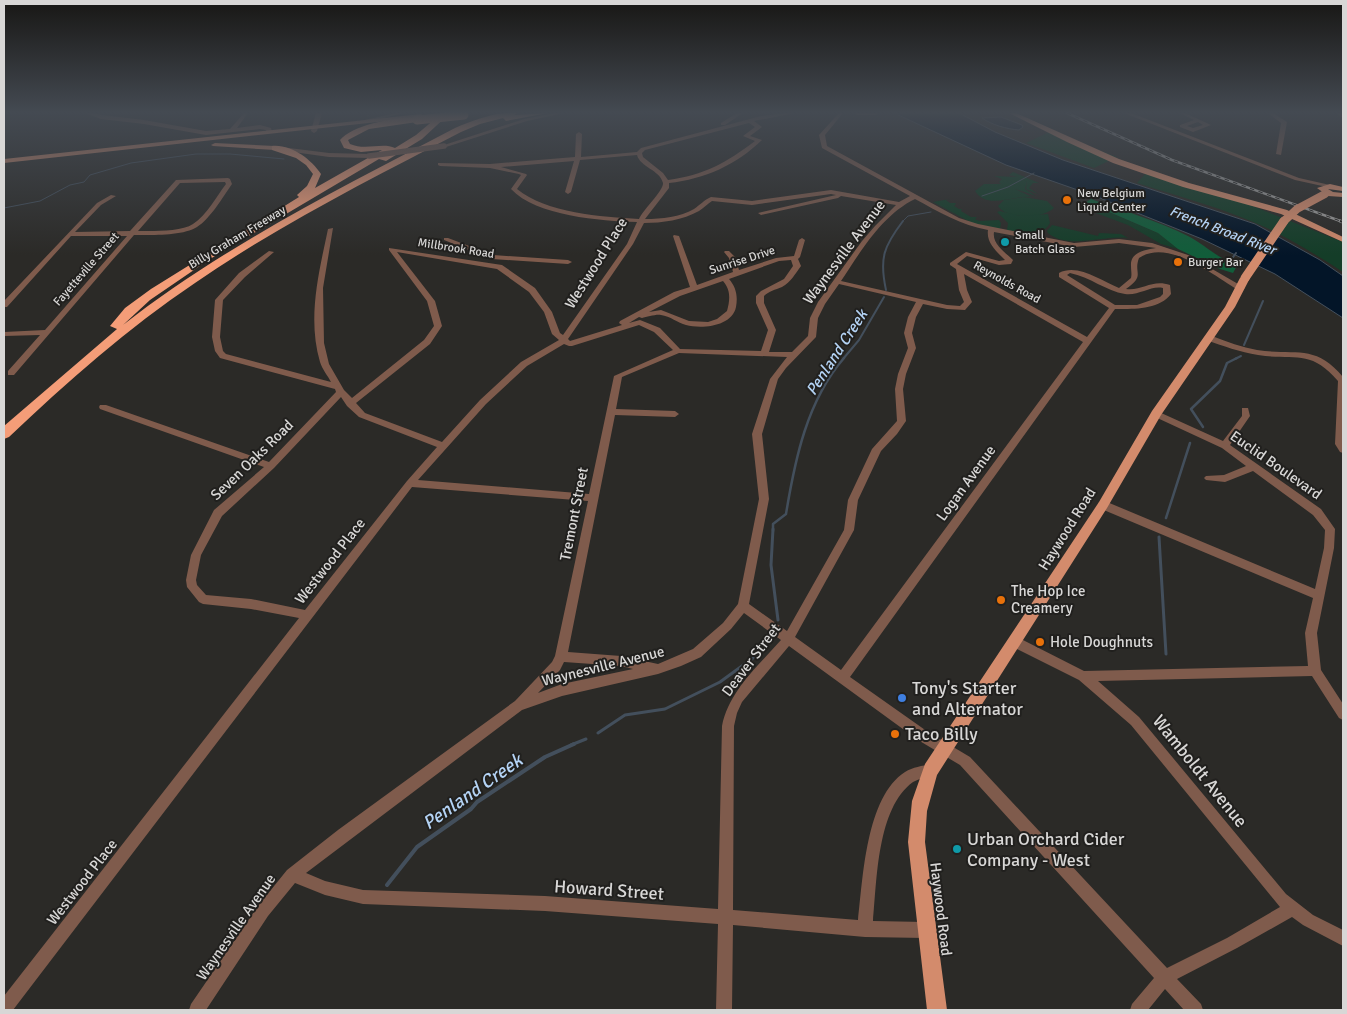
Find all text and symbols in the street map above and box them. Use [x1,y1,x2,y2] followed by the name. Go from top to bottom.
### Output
[1077,186,1146,215] place label: New Belgium Liquid Center
[1061,194,1073,206] marker: New Belgium Liquid Center
[799,196,889,308] street label: Waynesville Avenue
[186,202,289,272] street label: Billy Graham Freeway
[1167,202,1280,259] water label: French Broad River
[561,214,631,312] street label: Westwood Place
[1015,228,1075,257] place label: Small Batch Glass
[50,229,122,309] street label: Fayetteville Street
[417,235,495,262] street label: Millbrook Road
[999,236,1011,248] marker: Small Batch Glass
[707,243,777,278] street label: Sunrise Drive
[1188,255,1244,270] place label: Burger Bar
[1172,256,1184,268] marker: Burger Bar
[970,258,1043,307] street label: Reynolds Road
[802,304,873,399] water label: Penland Creek
[207,416,297,504] street label: Seven Oaks Road
[1227,427,1325,503] street label: Euclid Boulevard
[933,442,999,524] street label: Logan Avenue
[556,466,592,562] street label: Tremont Street
[1034,484,1100,574] street label: Haywood Road
[291,514,369,608] street label: Westwood Place
[1011,582,1085,617] place label: The Hop Ice Creamery
[995,594,1007,606] marker: The Hop Ice Creamery
[718,620,784,700] street label: Deaver Street
[1050,633,1153,651] place label: Hole Doughnuts
[1034,636,1046,648] marker: Hole Doughnuts
[540,642,666,690] street label: Waynesville Avenue
[912,677,1023,720] place label: Tony's Starter and Alternator
[896,692,908,704] marker: Tony's Starter and Alternator
[1148,710,1252,832] street label: Wamboldt Avenue
[905,723,978,745] place label: Taco Billy
[889,728,901,740] marker: Taco Billy
[418,748,528,835] water label: Penland Creek
[967,828,1125,871] place label: Urban Orchard Cider Company - West
[43,835,121,929] street label: Westwood Place
[951,843,963,855] marker: Urban Orchard Cider Company - West
[926,861,956,957] street label: Haywood Road
[193,870,279,984] street label: Waynesville Avenue
[553,875,665,905] street label: Howard Street

